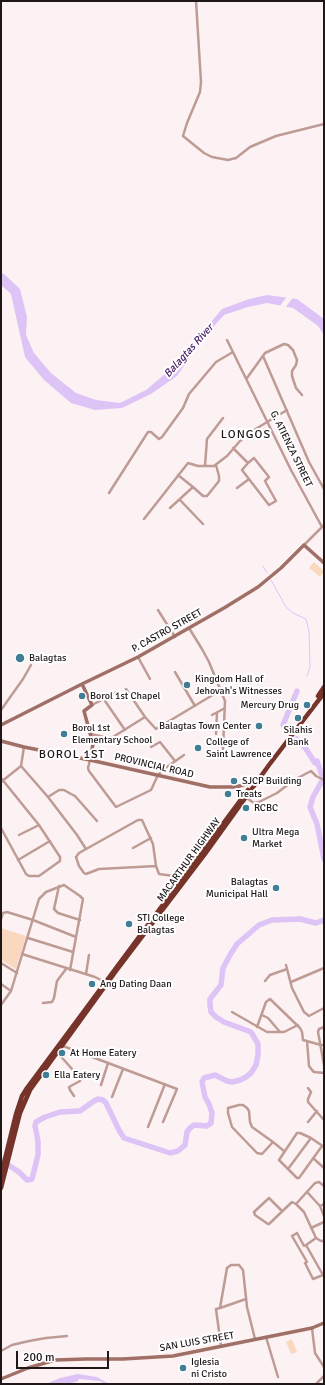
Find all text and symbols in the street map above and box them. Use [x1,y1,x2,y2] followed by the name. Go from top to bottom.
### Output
[162,322,216,380] water label: Balagtas River
[267,409,315,489] street label: G. ATIENZA STREET
[221,428,271,442] district label: LONGOS
[130,607,204,655] street label: P. CASTRO STREET
[14,652,26,664] marker: Balagtas
[29,652,66,664] place label: Balagtas
[195,673,282,696] place label: Kingdom Hall of Jehovah's Witnesses
[182,680,192,690] marker: Kingdom Hall of Jehovah's Witnesses
[90,690,160,702] place label: Borol 1st Chapel
[77,691,87,701] marker: Borol 1st Chapel
[241,699,299,711] place label: Mercury Drug
[302,700,312,710] marker: Mercury Drug
[293,713,303,723] marker: Silahis Bank
[159,720,251,732] place label: Balagtas Town Center
[254,721,264,731] marker: Balagtas Town Center
[72,722,152,746] place label: Borol 1st Elementary School
[284,724,312,748] place label: Silahis Bank
[59,729,69,739] marker: Borol 1st Elementary School
[206,736,271,760] place label: College of Saint Lawrence
[193,743,203,753] marker: College of Saint Lawrence
[39,748,105,762] district label: BOROL 1ST
[113,751,195,781] street label: PROVINCIAL ROAD
[242,775,302,787] place label: SJCP Building
[229,776,239,786] marker: SJCP Building
[236,788,262,800] place label: Treats
[223,789,233,799] marker: Treats
[254,802,278,814] place label: RCBC
[241,803,251,813] marker: RCBC
[155,816,223,904] street label: MACARTHUR HIGHWAY
[252,826,299,850] place label: Ultra Mega Market
[239,833,249,843] marker: Ultra Mega Market
[206,876,268,900] place label: Balagtas Municipal Hall
[271,883,281,893] marker: Balagtas Municipal Hall
[137,912,184,936] place label: STI College Balagtas
[124,919,134,929] marker: STI College Balagtas
[100,978,172,990] place label: Ang Dating Daan
[87,979,97,989] marker: Ang Dating Daan
[70,1047,136,1059] place label: At Home Eatery
[57,1048,67,1058] marker: At Home Eatery
[54,1069,100,1081] place label: Ella Eatery
[41,1070,51,1080] marker: Ella Eatery
[159,1330,235,1354] street label: SAN LUIS STREET
[18,1343,111,1369] scale bar
[23,1350,55,1365] text: 200 m
[191,1356,227,1380] place label: Iglesia ni Cristo
[178,1363,188,1373] marker: Iglesia ni Cristo

